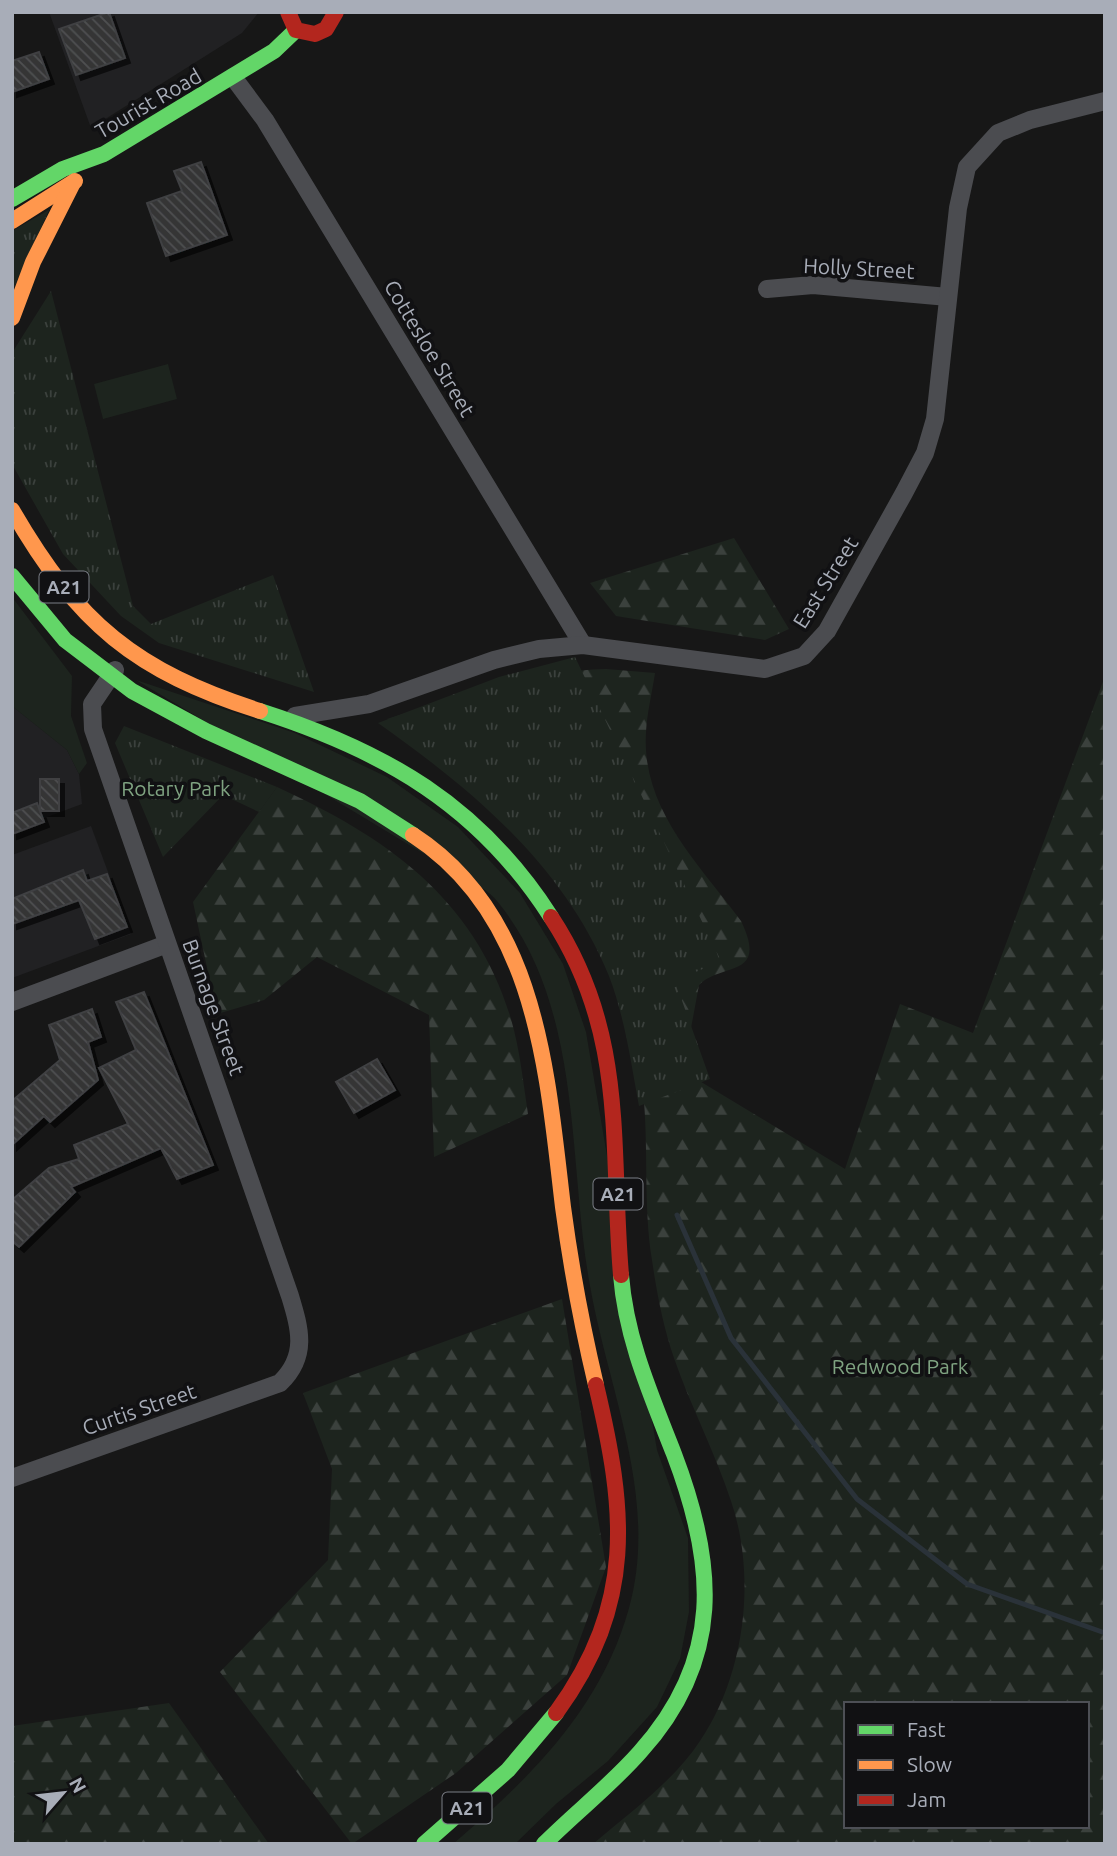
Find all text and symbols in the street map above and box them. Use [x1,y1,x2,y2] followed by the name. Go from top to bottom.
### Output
[91,63,205,143] street label: Tourist Road
[803,253,915,283] street label: Holly Street
[380,275,480,421] street label: Cottesloe Street
[787,532,863,632] street label: East Street
[40,572,88,602] road number: A21
[121,776,231,800] park label: Rotary Park
[178,936,250,1078] street label: Burnage Street
[594,1178,642,1210] road number: A21
[832,1354,969,1378] park label: Redwood Park
[79,1378,199,1440] street label: Curtis Street
[844,1702,1089,1828] legend
[907,1717,945,1741] text: Fast
[907,1752,952,1776] text: Slow
[28,1758,98,1828] north arrow
[65,1774,91,1796] text: N
[907,1787,946,1811] text: Jam
[442,1792,491,1824] road number: A21

